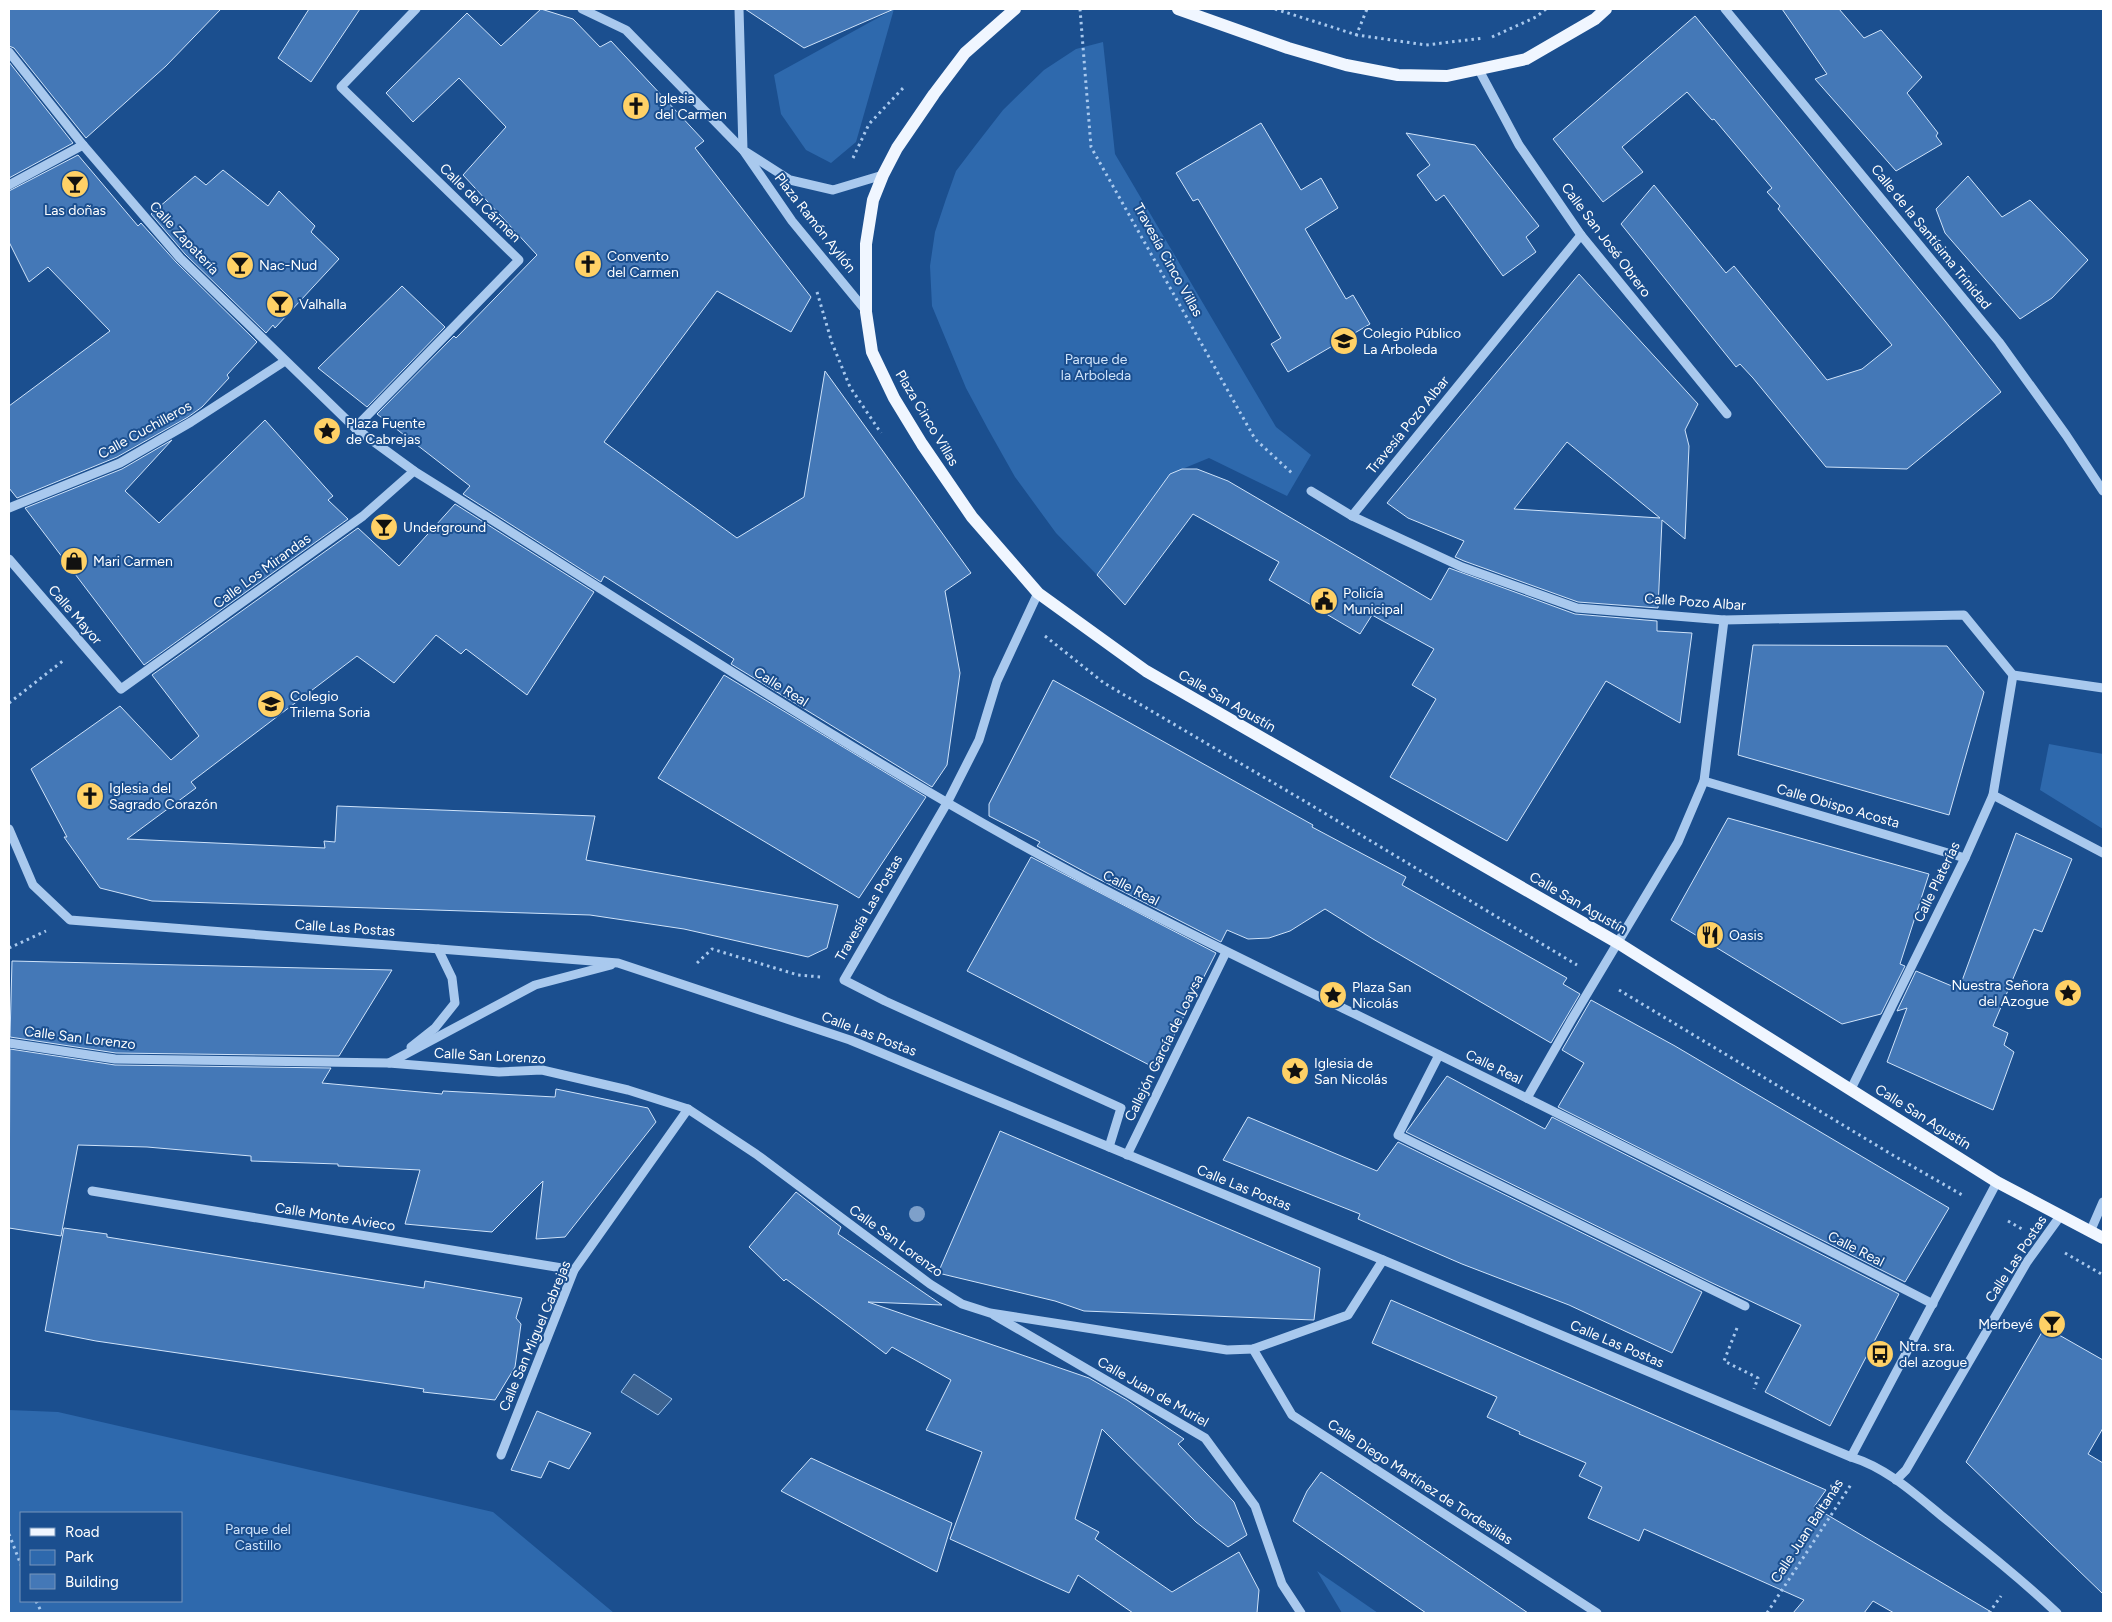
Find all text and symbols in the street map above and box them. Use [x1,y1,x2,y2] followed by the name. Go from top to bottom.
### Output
[655,90,727,123] place label: Iglesia del Carmen
[621,91,651,121] church icon: Iglesia del Carmen
[436,160,524,246] street label: Calle del Cármen
[1867,161,1995,313] street label: Calle de la Santísima Trinidad
[60,169,90,199] bar icon: Las doñas
[771,170,859,276] street label: Plaza Ramón Ayllón
[1557,179,1655,301] street label: Calle San José Obrero
[146,198,222,278] street label: Calle Zapatería
[1130,200,1206,320] street label: Travesía Cinco Villas
[44,202,106,219] place label: Las doñas
[607,248,679,281] place label: Convento del Carmen
[573,249,603,279] church icon: Convento del Carmen
[225,250,255,280] bar icon: Nac-Nud
[259,257,317,274] place label: Nac-Nud
[265,289,295,319] bar icon: Valhalla
[299,296,347,313] place label: Valhalla
[1363,325,1461,358] place label: Colegio Público La Arboleda
[1329,326,1359,356] school or university icon: Colegio Público La Arboleda
[1061,351,1131,384] park label: Parque de la Arboleda
[892,367,962,469] street label: Plaza Cinco Villas
[1363,372,1453,477] street label: Travesía Pozo Albar
[95,397,195,463] street label: Calle Cuchilleros
[346,415,426,448] place label: Plaza Fuente de Cabrejas
[312,416,342,446] place icon: Plaza Fuente de Cabrejas
[369,512,399,542] bar icon: Underground
[403,519,486,536] place label: Underground
[210,530,314,612] street label: Calle Los Mirandas
[59,546,89,576] shop icon: Mari Carmen
[93,553,173,570] place label: Mari Carmen
[44,582,106,648] street label: Calle Mayor
[1343,585,1403,618] place label: Policía Municipal
[1309,586,1339,616] public building icon: Policía Municipal
[1644,590,1747,614] street label: Calle Pozo Albar
[751,664,811,710] street label: Calle Real
[1175,666,1279,736] street label: Calle San Agustín
[290,688,370,721] place label: Colegio Trilema Soria
[256,689,286,719] school or university icon: Colegio Trilema Soria
[109,780,218,813] place label: Iglesia del Sagrado Corazón
[1775,780,1901,832] street label: Calle Obispo Acosta
[75,781,105,811] church icon: Iglesia del Sagrado Corazón
[1910,839,1964,925] street label: Calle Platerías
[832,852,906,964] street label: Travesía Las Postas
[1100,867,1162,909] street label: Calle Real
[1526,868,1630,938] street label: Calle San Agustín
[294,916,396,940] street label: Calle Las Postas
[1695,920,1725,950] restaurant icon: Oasis
[1729,927,1763,944] place label: Oasis
[1121,972,1207,1124] street label: Callejón García de Loaysa
[1952,977,2049,1010] place label: Nuestra Señora del Azogue
[2053,978,2083,1008] place icon: Nuestra Señora del Azogue
[1352,979,1412,1012] place label: Plaza San Nicolás
[1318,980,1348,1010] place icon: Plaza San Nicolás
[819,1008,919,1060] street label: Calle Las Postas
[23,1023,137,1053] street label: Calle San Lorenzo
[434,1045,546,1067] street label: Calle San Lorenzo
[1463,1046,1525,1088] street label: Calle Real
[1314,1055,1388,1088] place label: Iglesia de San Nicolás
[1280,1056,1310,1086] place icon: Iglesia de San Nicolás
[1872,1081,1974,1153] street label: Calle San Agustín
[1194,1161,1294,1215] street label: Calle Las Postas
[274,1199,396,1235] street label: Calle Monte Avieco
[846,1201,946,1281] street label: Calle San Lorenzo
[1982,1212,2050,1306] street label: Calle Las Postas
[1825,1228,1887,1270] street label: Calle Real
[496,1258,574,1414] street label: Calle San Miguel Cabrejas
[2037,1309,2067,1339] bar icon: Merbeyé
[1978,1316,2033,1333] place label: Merbeyé
[1567,1317,1667,1371] street label: Calle Las Postas
[1899,1338,1968,1371] place label: Ntra. sra. del azogue
[1865,1339,1895,1369] bus stop icon: Ntra. sra. del azogue
[1094,1353,1212,1431] street label: Calle Juan de Muriel
[1324,1416,1516,1548] street label: Calle Diego Martínez de Tordesillas
[1767,1476,1847,1586] street label: Calle Juan Baltanás
[20,1512,182,1602] legend
[225,1521,291,1554] park label: Parque del Castillo
[65,1523,100,1541] text: Road
[65,1548,94,1566] text: Park
[65,1573,119,1591] text: Building

